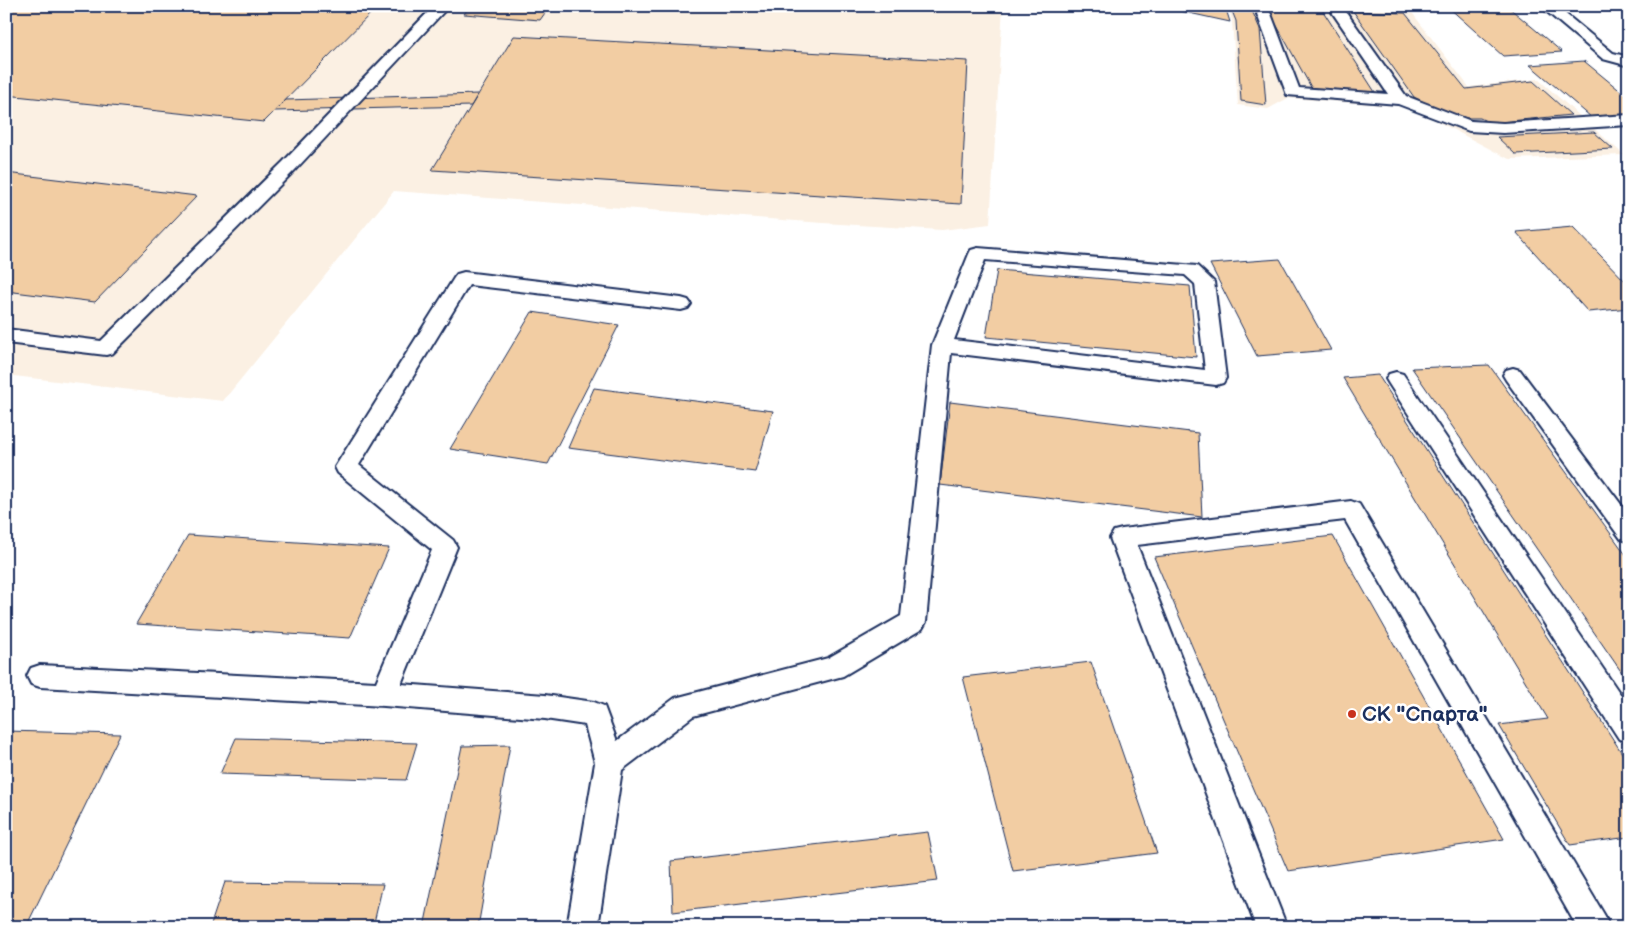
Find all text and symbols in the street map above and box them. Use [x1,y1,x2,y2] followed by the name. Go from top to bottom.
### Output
[1362,702,1488,727] place label: СК "Спарта"
[1346,708,1358,720] marker: СК "Спарта"

